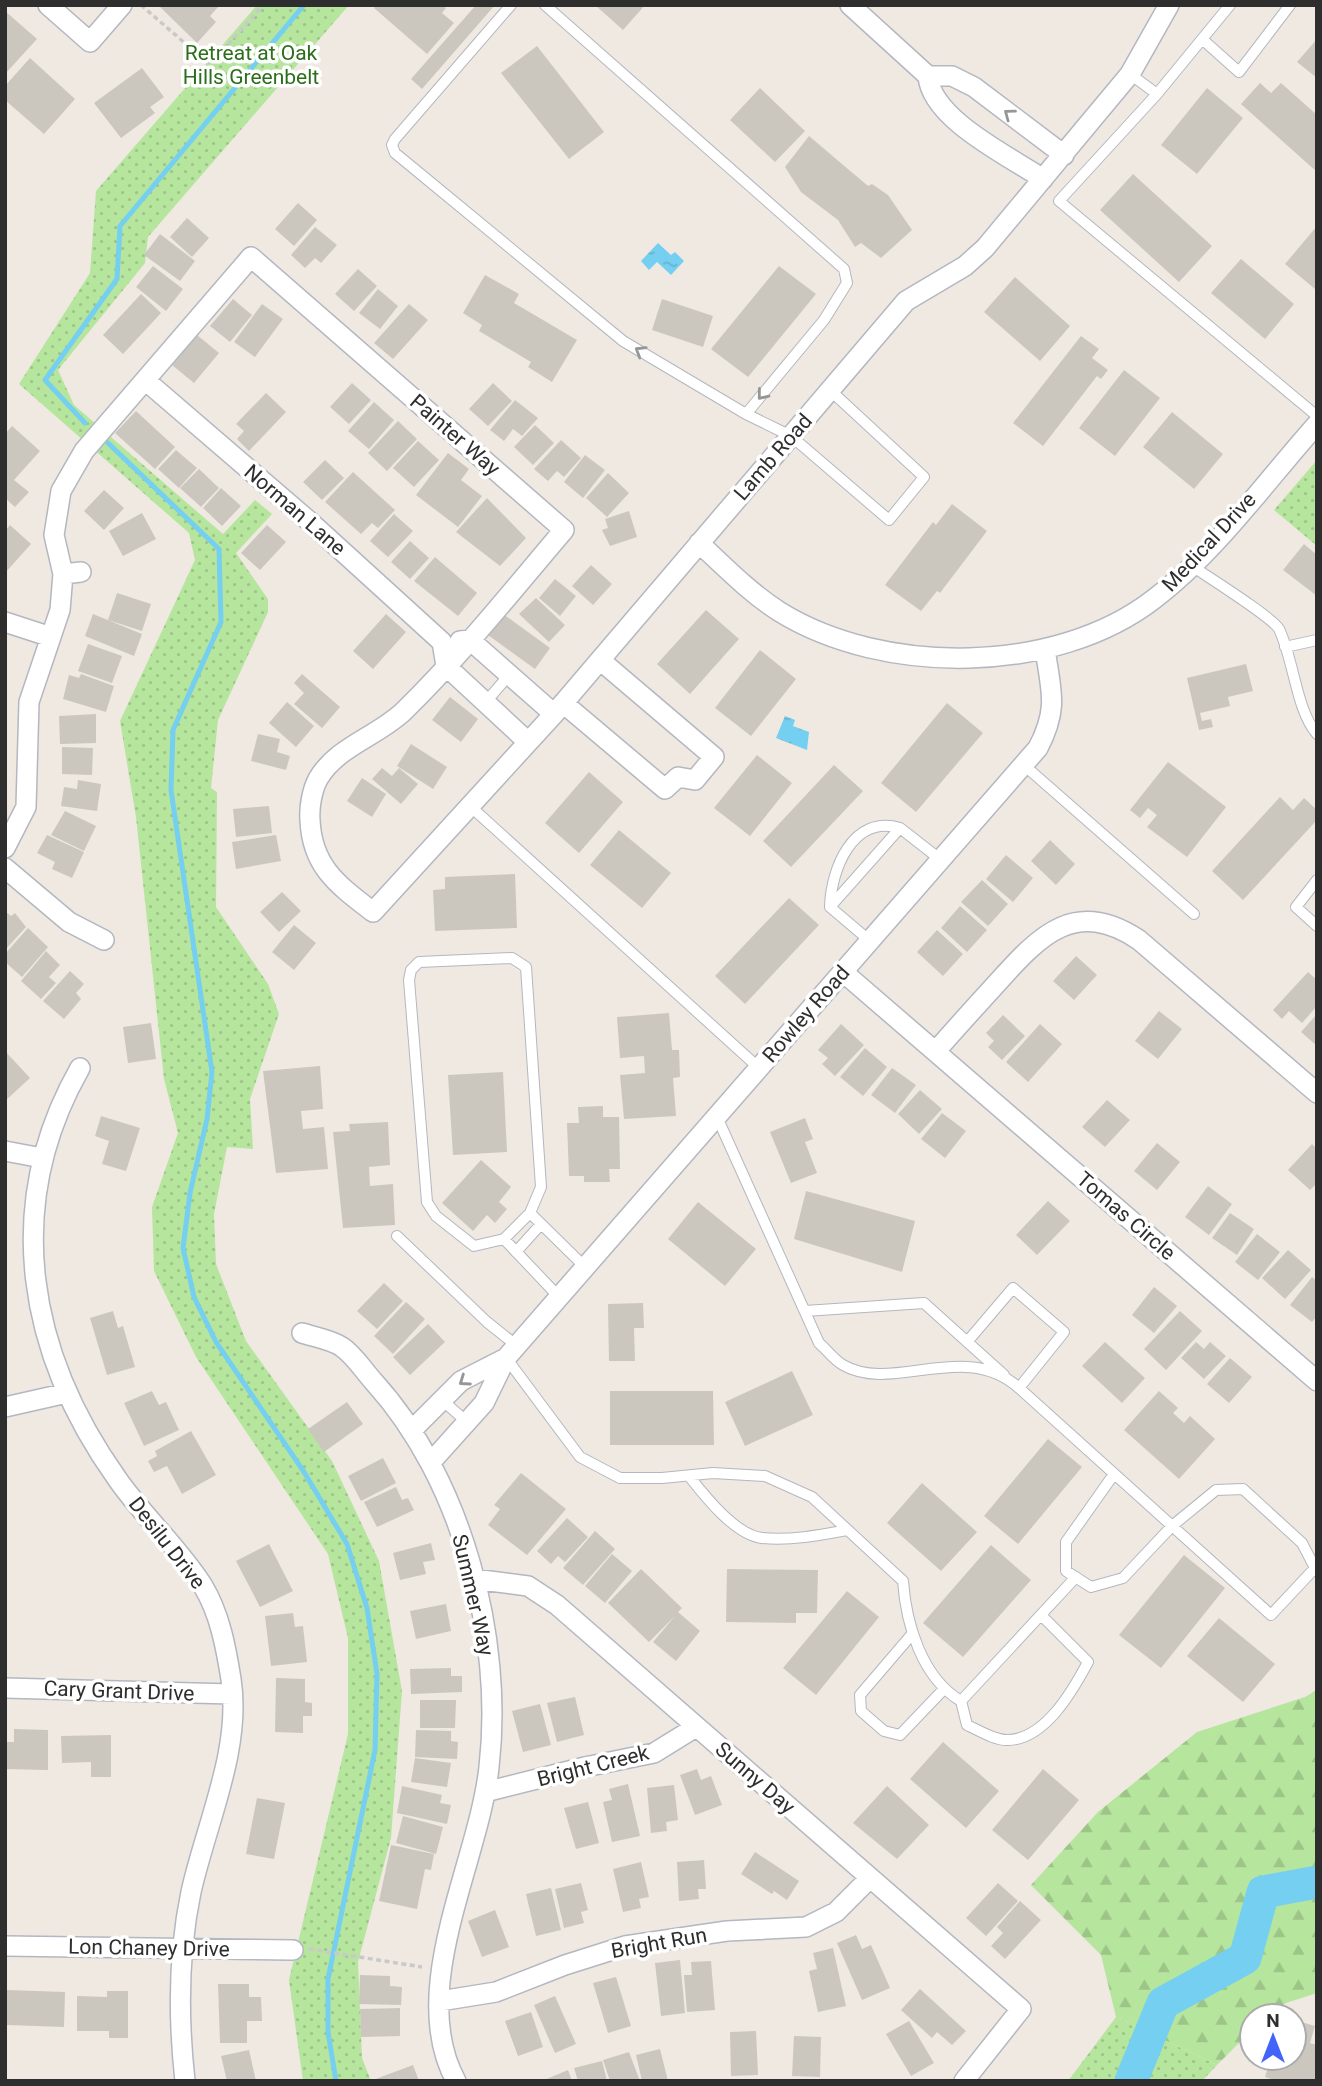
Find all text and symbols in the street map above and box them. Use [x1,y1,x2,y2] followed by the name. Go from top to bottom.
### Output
[183,41,319,89] park label: Retreat at Oak Hills Greenbelt
[1004,109,1017,122] one-way arrow
[635,346,648,359] one-way arrow
[757,388,770,400] one-way arrow
[405,390,505,481] street label: Painter Way
[729,409,817,505] street label: Lamb Road
[240,460,350,560] street label: Norman Lane
[1157,488,1261,596] street label: Medical Drive
[758,961,854,1067] street label: Rowley Road
[1072,1167,1180,1265] street label: Tomas Circle
[459,1373,472,1385] one-way arrow
[124,1492,210,1594] street label: Desilu Drive
[447,1532,499,1658] street label: Summer Way
[43,1676,195,1706] street label: Cary Grant Drive
[710,1737,800,1819] street label: Sunny Day
[535,1740,652,1791] street label: Bright Creek
[609,1923,709,1963] street label: Bright Run
[68,1935,230,1961] street label: Lon Chaney Drive
[1238,2002,1308,2072] north arrow
[1266,2009,1280,2032] text: N

